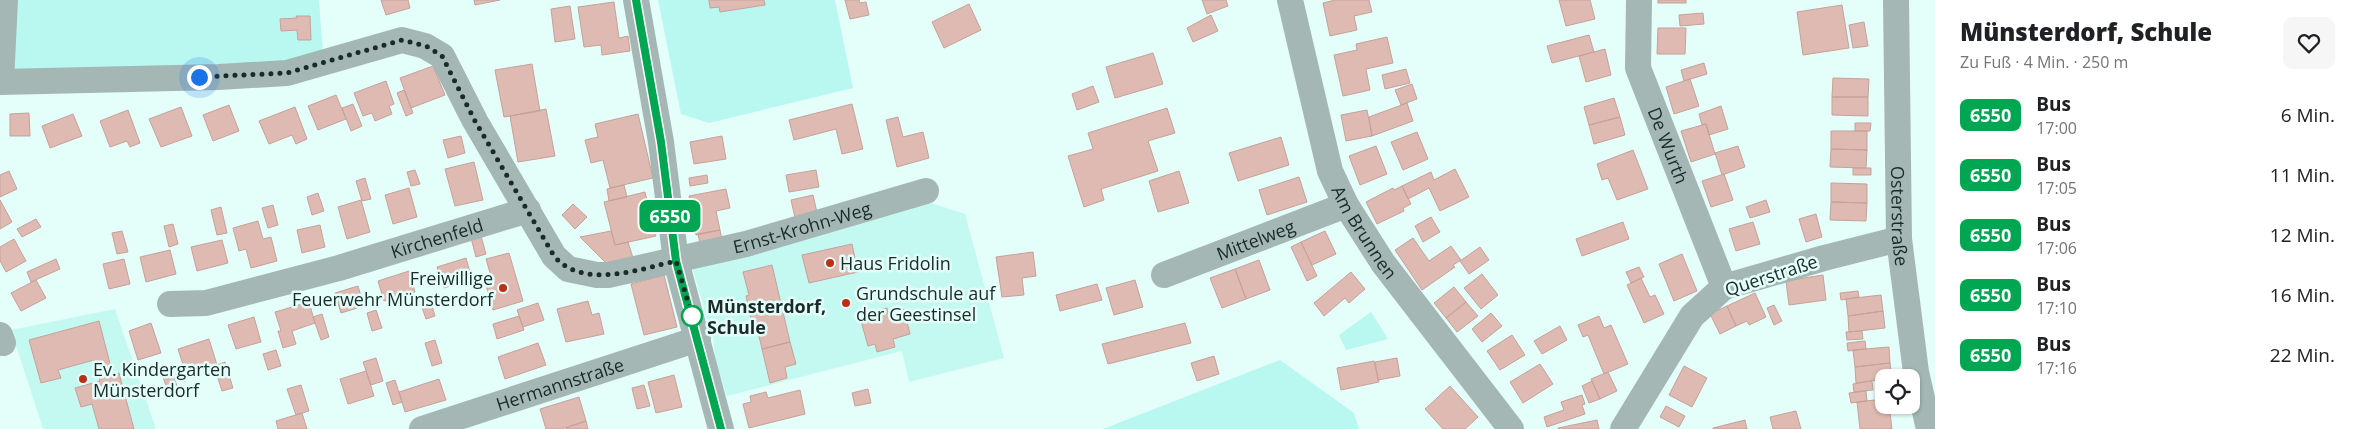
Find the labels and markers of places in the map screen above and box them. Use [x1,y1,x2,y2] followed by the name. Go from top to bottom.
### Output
[840,251,951,275] place label: Haus Fridolin
[824,257,836,269] marker: Haus Fridolin
[292,266,494,311] place label: Freiwillige Feuerwehr Münsterdorf
[856,281,996,326] place label: Grundschule auf der Geestinsel
[497,282,509,294] marker: Freiwillige Feuerwehr Münsterdorf
[707,294,826,339] place label: Münsterdorf, Schule
[840,297,852,309] marker: Grundschule auf der Geestinsel
[681,305,703,327] marker: Münsterdorf, Schule
[93,357,231,402] place label: Ev. Kindergarten Münsterdorf
[77,373,89,385] marker: Ev. Kindergarten Münsterdorf

